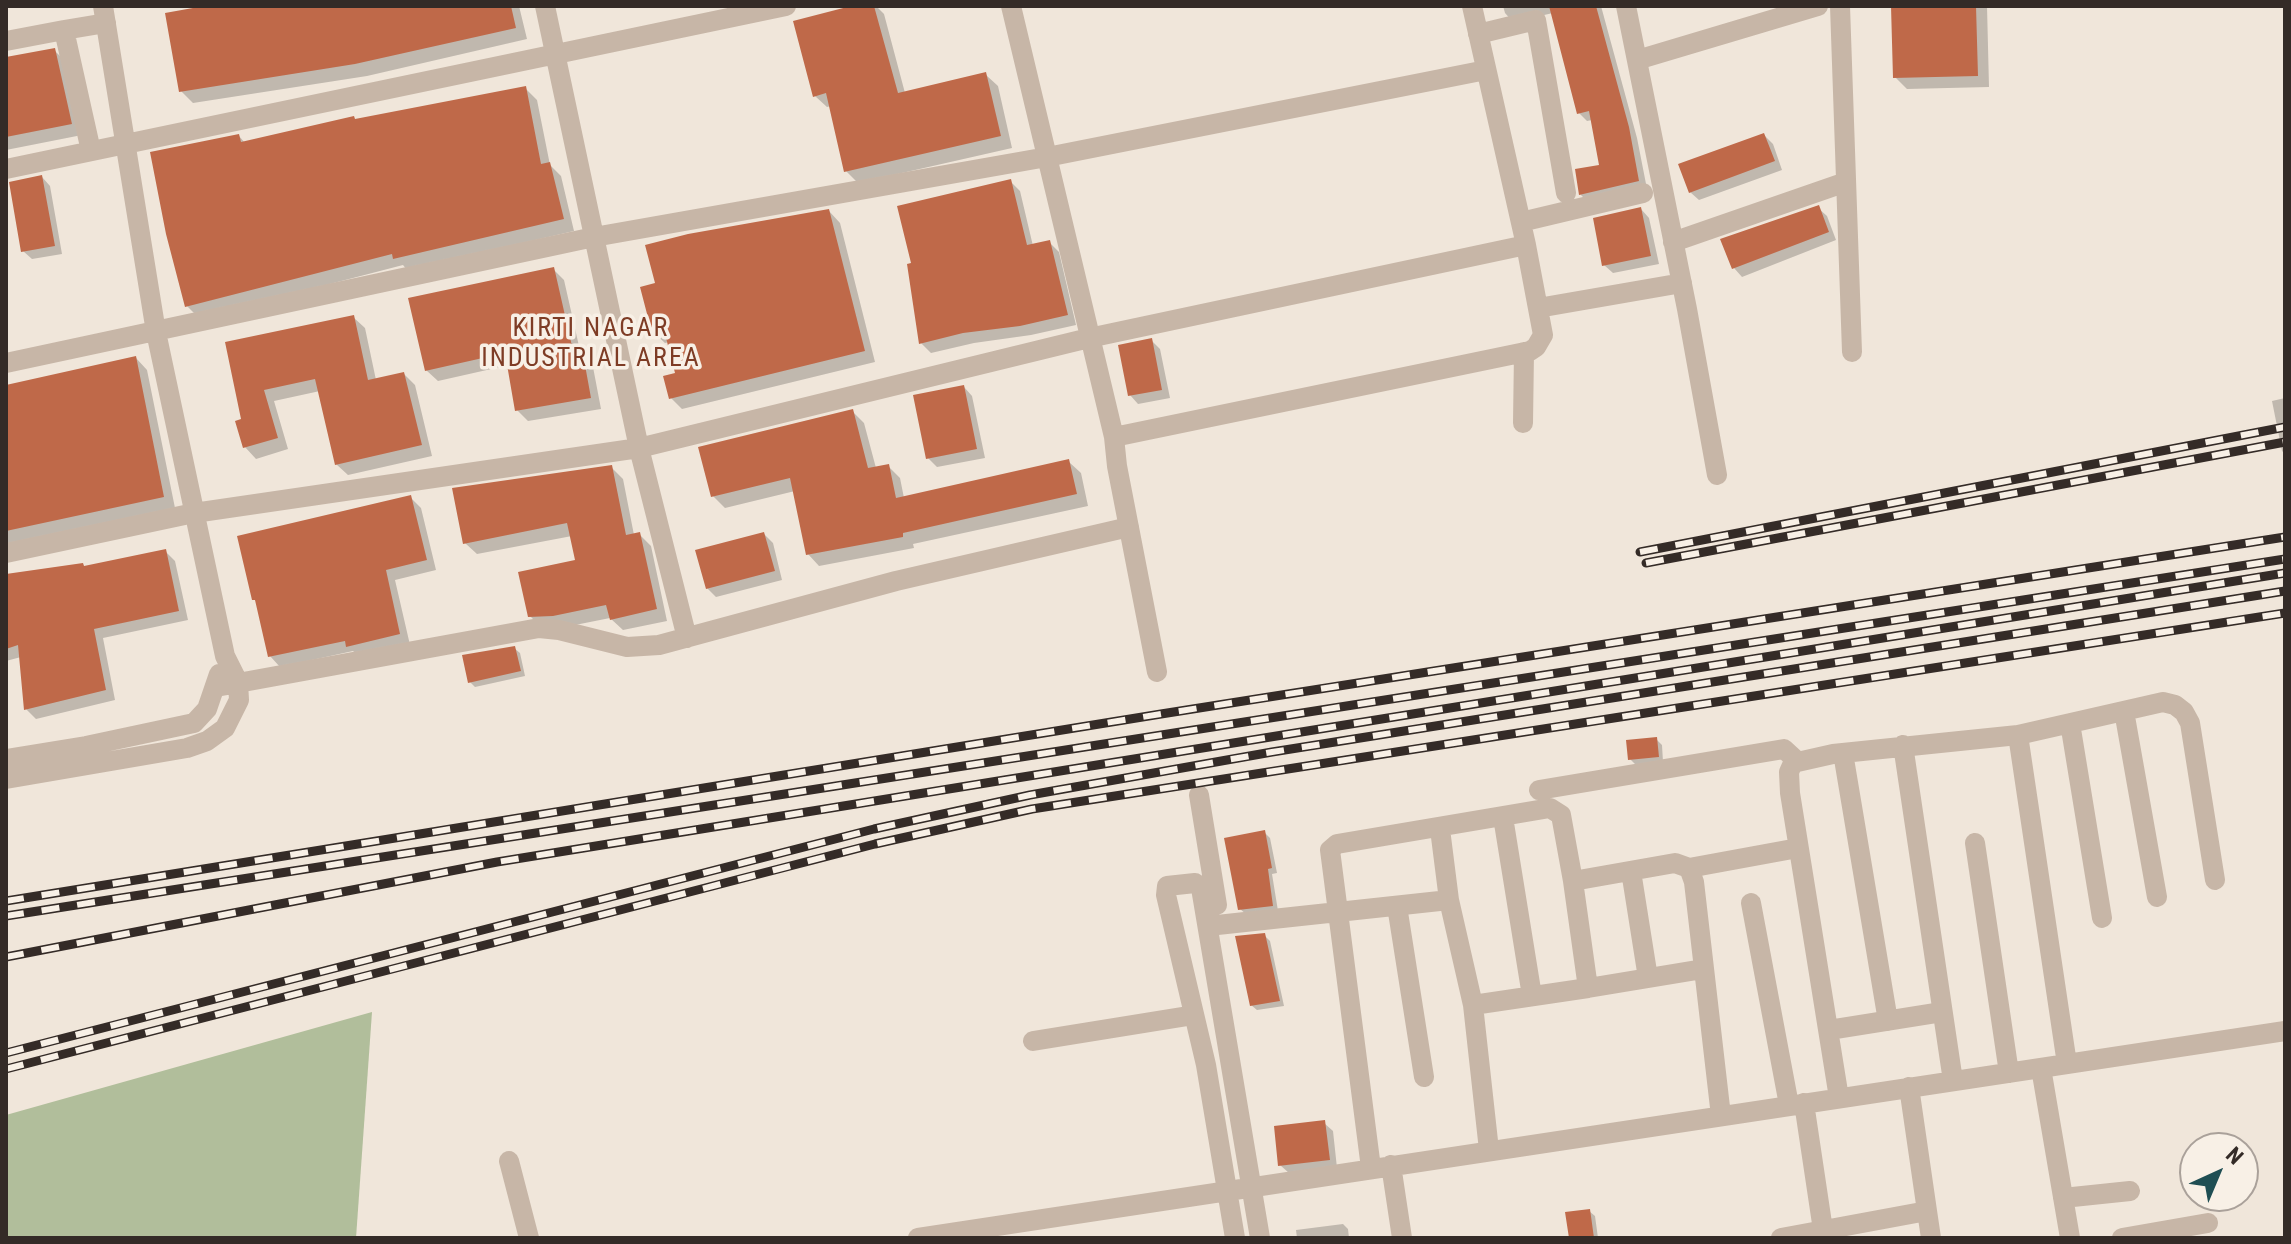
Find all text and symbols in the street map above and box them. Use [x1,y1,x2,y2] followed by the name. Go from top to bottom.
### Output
[481,313,701,374] district label: KIRTI NAGAR INDUSTRIAL AREA
[2179,1132,2259,1212] north arrow
[2221,1142,2248,1169] text: N

